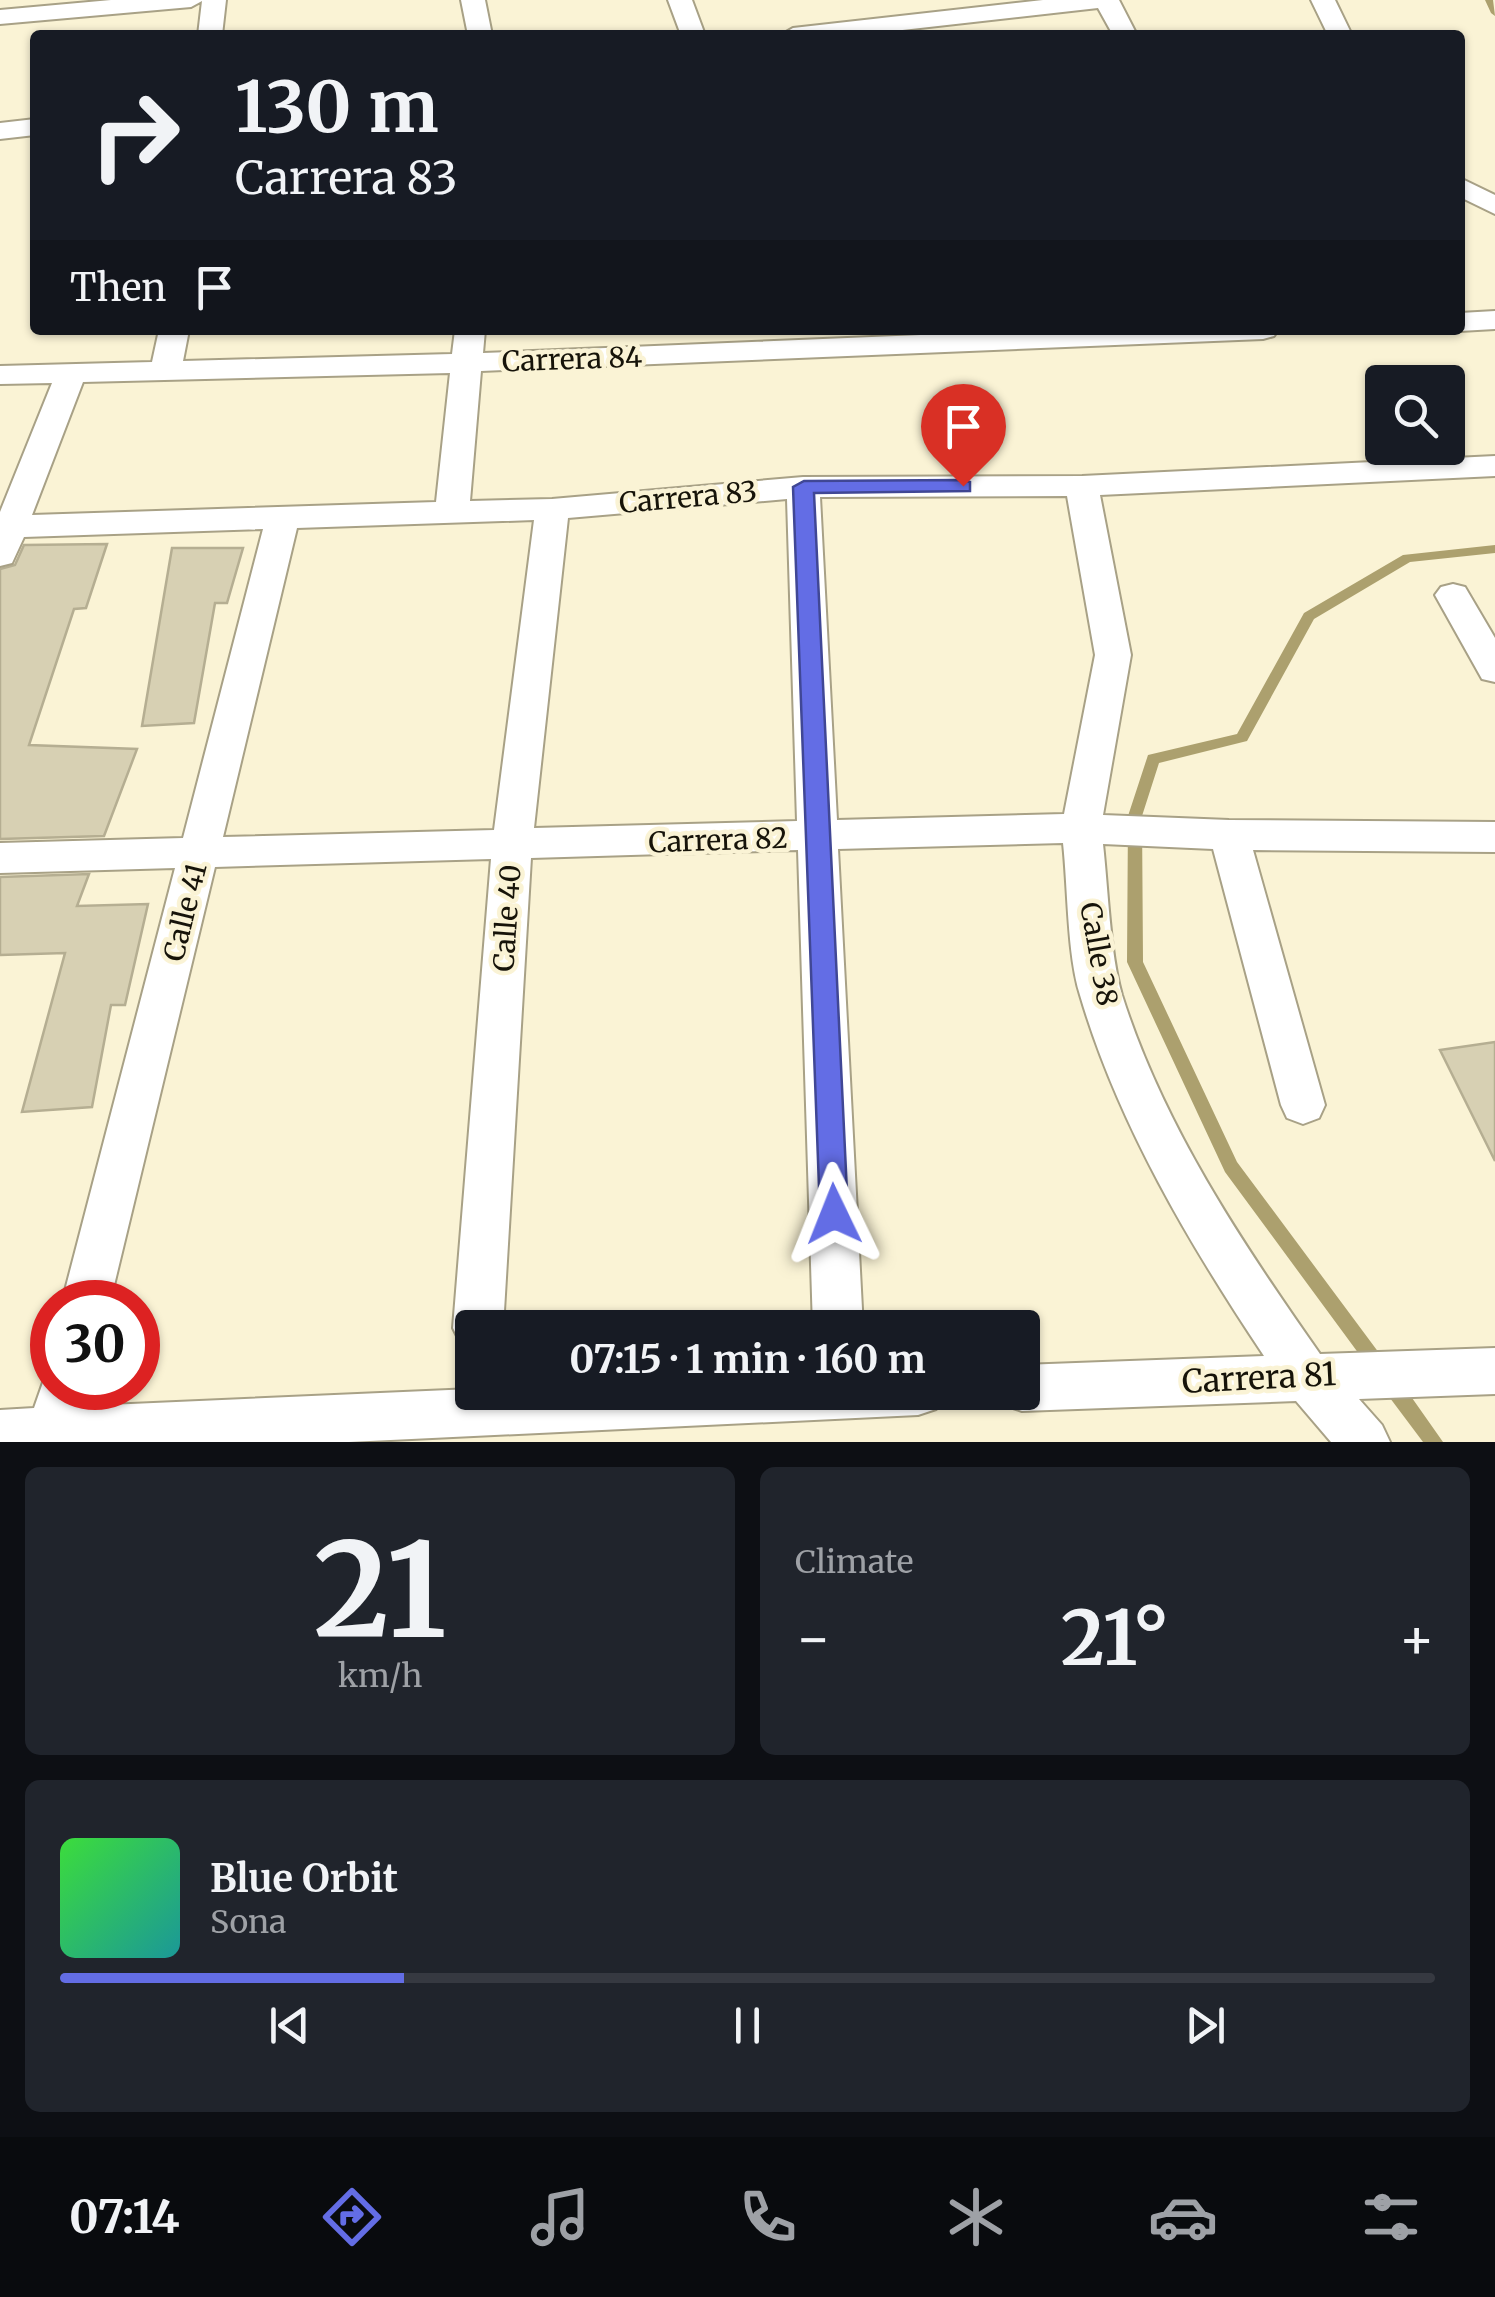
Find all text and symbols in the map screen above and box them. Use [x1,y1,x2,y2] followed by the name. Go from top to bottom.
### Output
[235,63,439,151] text: 130 m
[70,70,200,200] icon: right
[235,150,457,206] text: Carrera 83
[187,260,242,315] icon: arrive
[70,264,167,311] text: Then
[501,339,643,379] street label: Carrera 84
[1365,365,1465,465] map controls
[1365,365,1465,465] button: search
[921,384,1006,487] pin
[936,399,991,454] icon: arrive
[617,473,759,521] street label: Carrera 83
[648,820,788,860] street label: Carrera 82
[155,859,215,965] street label: Calle 41
[485,863,529,973] street label: Calle 40
[1072,899,1126,1009] street label: Calle 38
[782,1162,886,1266] position arrow
[30,1280,160,1410] speed limit sign: 30
[569,1336,926,1383] text: 07:15 · 1 min · 160 m
[1181,1354,1337,1402] street label: Carrera 81
[313,1509,447,1672] text: 21
[795,1542,913,1582] text: Climate
[1061,1591,1169,1685] text: 21°
[795,1604,832,1673] text: −
[1398,1604,1435,1673] text: +
[338,1656,422,1696] text: km/h
[210,1855,398,1902] text: Blue Orbit
[210,1902,286,1942] text: Sona
[262,1998,317,2053] icon: previous
[720,1998,775,2053] icon: pause
[1178,1998,1233,2053] icon: next
[317,2182,387,2252] icon: directions
[525,2182,595,2252] icon: music
[733,2182,803,2252] icon: phone
[941,2182,1011,2252] icon: climate
[1148,2182,1218,2252] icon: car
[1356,2182,1426,2252] icon: filters
[69,2189,180,2245] text: 07:14

